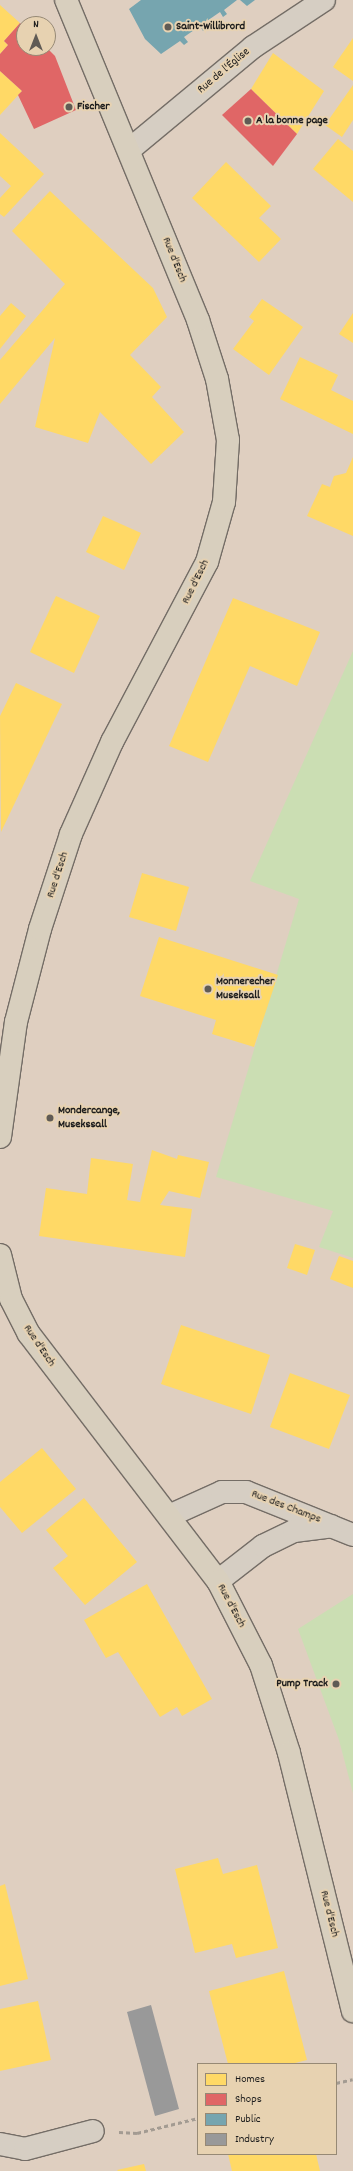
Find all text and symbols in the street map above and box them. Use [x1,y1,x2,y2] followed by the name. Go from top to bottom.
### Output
[16,16,56,56] north arrow
[33,17,39,33] text: N
[176,20,245,34] place label: Saint-Willibrord
[163,22,173,32] marker: Saint-Willibrord
[195,45,253,97] street label: Rue de l'Église
[77,100,110,114] place label: Fischer
[64,102,74,112] marker: Fischer
[256,114,328,128] place label: A la bonne page
[243,116,253,126] marker: A la bonne page
[158,235,190,285] street label: Rue d'Esch
[179,557,213,607] street label: Rue d'Esch
[44,850,72,900] street label: Rue d'Esch
[216,975,275,1003] place label: Monnerecher Museksall
[203,984,213,994] marker: Monnerecher Museksall
[58,1104,120,1132] place label: Mondercange, Musekssall
[45,1113,55,1123] marker: Mondercange, Musekssall
[20,1322,58,1370] street label: Rue d'Esch
[249,1487,323,1527] street label: Rue des Champs
[213,1581,249,1631] street label: Rue d'Esch
[276,1677,328,1691] place label: Pump Track
[331,1679,341,1689] marker: Pump Track
[316,1889,342,1939] street label: Rue d'Esch
[197,2063,337,2155] legend
[235,2071,265,2088] text: Homes
[235,2091,262,2108] text: Shops
[235,2111,261,2128] text: Public
[235,2131,274,2148] text: Industry

